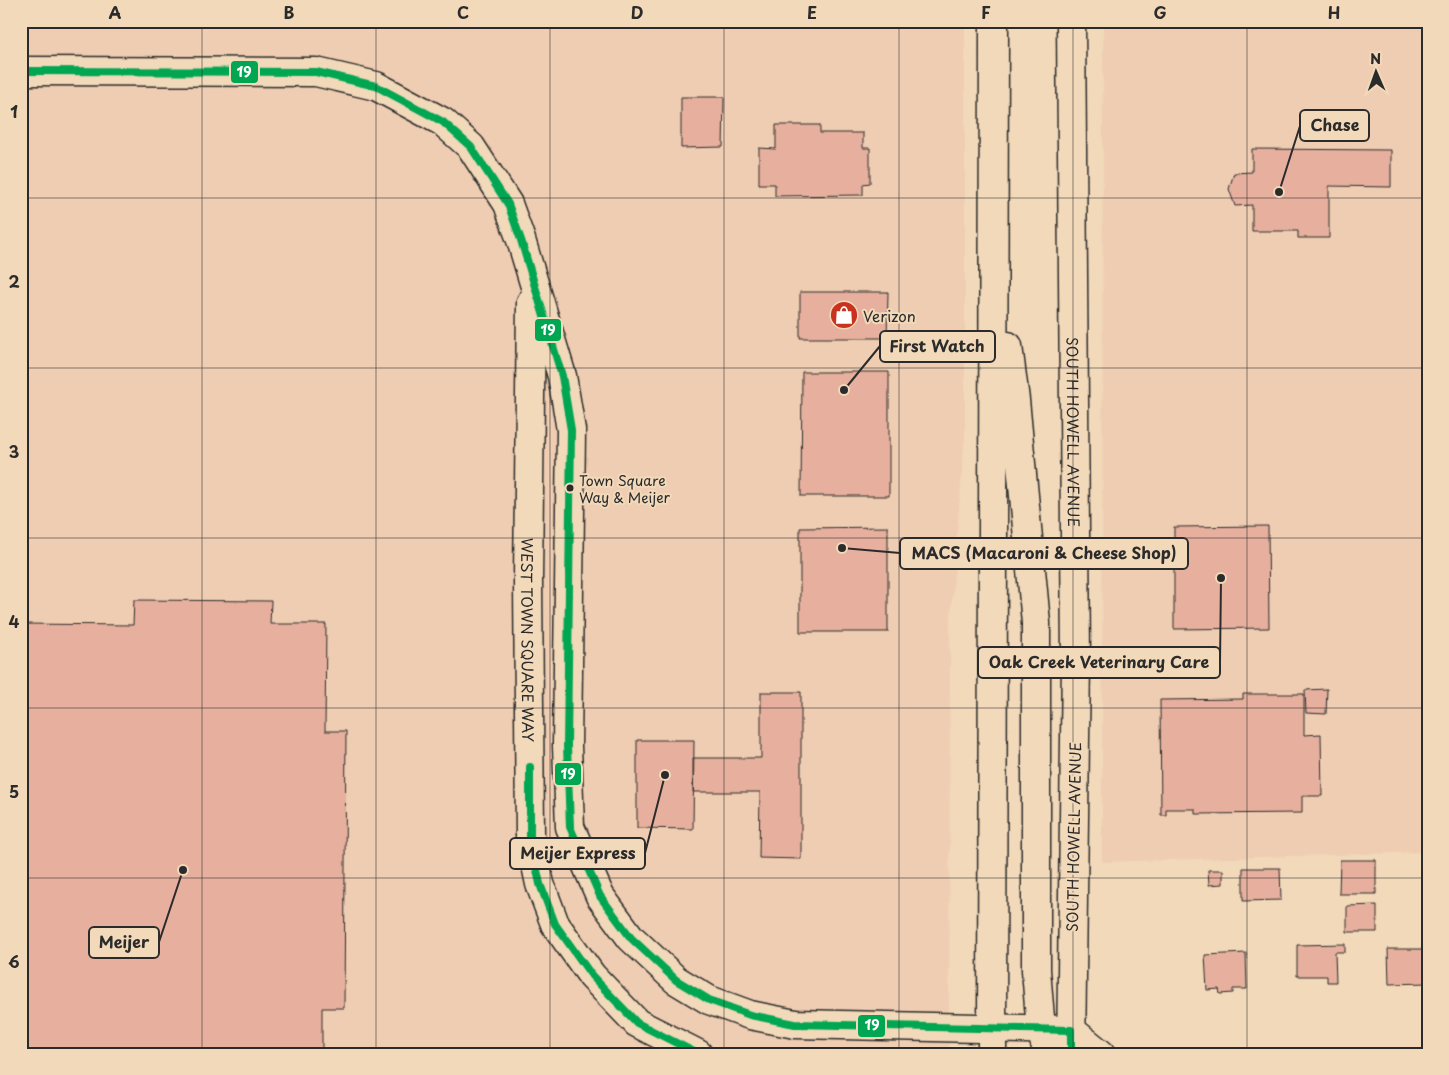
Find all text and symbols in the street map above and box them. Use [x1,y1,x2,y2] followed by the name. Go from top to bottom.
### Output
[109,0,122,24] text: A
[284,0,295,24] text: B
[457,0,469,24] text: C
[631,0,643,24] text: D
[807,0,817,24] text: E
[981,0,991,24] text: F
[1153,0,1167,24] text: G
[1328,0,1340,24] text: H
[1352,48,1402,98] north arrow
[1370,48,1381,69] text: N
[230,60,259,84] line badge: 19
[236,61,252,82] text: 19
[10,99,18,123] text: 1
[1300,110,1369,141] callout: Chase
[1311,112,1360,136] text: Chase
[8,269,20,293] text: 2
[829,300,859,330] shop icon: Verizon
[863,304,916,327] place label: Verizon
[534,318,562,342] line badge: 19
[540,319,556,340] text: 19
[880,331,995,362] callout: First Watch
[889,333,985,357] text: First Watch
[1062,337,1086,527] street label: SOUTH HOWELL AVENUE
[9,439,19,463] text: 3
[579,470,671,508] place label: Town Square Way & Meijer
[565,483,575,493] marker: Town Square Way & Meijer
[516,538,541,743] street label: WEST TOWN SQUARE WAY
[900,538,1188,569] callout: MACS (Macaroni & Cheese Shop)
[911,540,1177,564] text: MACS (Macaroni & Cheese Shop)
[9,609,20,633] text: 4
[978,647,1220,678] callout: Oak Creek Veterinary Care
[989,649,1210,673] text: Oak Creek Veterinary Care
[1060,742,1086,932] street label: SOUTH HOWELL AVENUE
[554,762,582,786] line badge: 19
[560,763,576,784] text: 19
[9,779,19,803] text: 5
[510,838,645,869] callout: Meijer Express
[520,840,636,864] text: Meijer Express
[89,927,159,958] callout: Meijer
[99,929,150,953] text: Meijer
[8,949,20,973] text: 6
[857,1014,886,1038] line badge: 19
[864,1014,880,1035] text: 19

